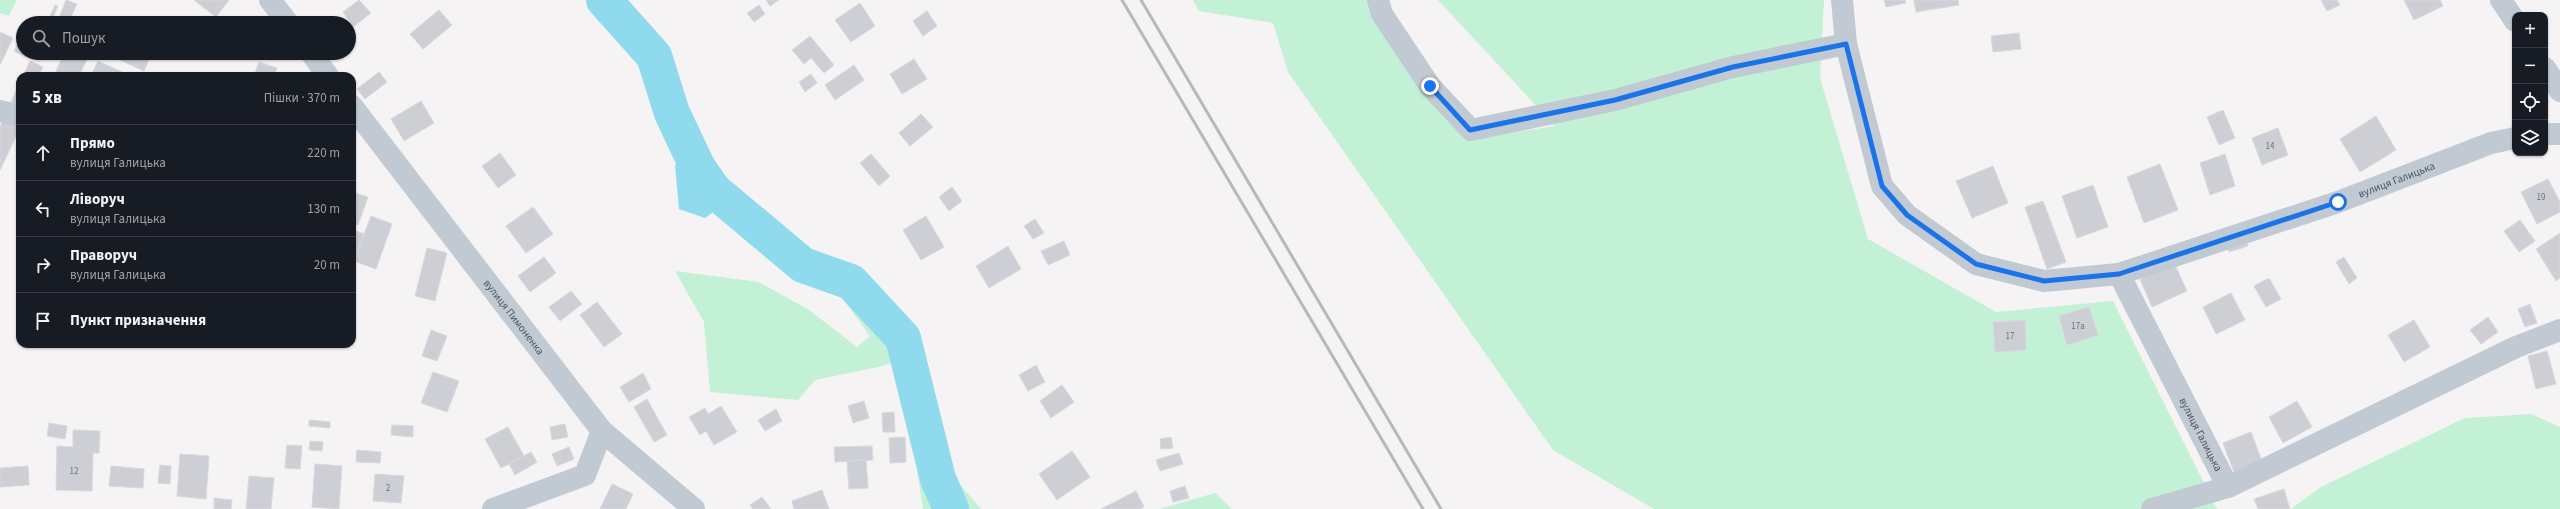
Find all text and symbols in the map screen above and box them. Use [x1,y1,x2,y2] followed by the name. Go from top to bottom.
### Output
[2512,12,2548,156] map controls
[2512,12,2548,48] button: +
[16,16,356,60] search box
[30,27,52,49] icon: search
[62,28,105,49] text: Пошук
[2512,48,2548,84] button: −
[1421,77,1439,95] route end
[2512,84,2548,120] button: locate
[32,86,62,110] text: 5 хв
[264,89,340,107] text: Пішки · 370 m
[2512,120,2548,156] button: layers
[70,133,115,154] text: Прямо
[2266,140,2275,153] house number: 14
[32,142,54,164] icon: ahead
[307,144,340,162] text: 220 m
[70,154,166,172] text: вулиця Галицька
[2356,158,2437,202] street label: вулиця Галицька
[70,189,125,210] text: Ліворуч
[2537,191,2546,204] house number: 19
[2329,193,2347,211] route start
[32,198,54,220] icon: left
[307,200,340,218] text: 130 m
[70,210,166,228] text: вулиця Галицька
[70,245,137,266] text: Праворуч
[32,254,54,276] icon: right
[314,256,340,274] text: 20 m
[70,266,166,284] text: вулиця Галицька
[480,276,548,358] street label: вулиця Пимоненка
[32,310,54,332] icon: arrive
[70,310,206,331] text: Пункт призначення
[2071,320,2085,333] house number: 17а
[2006,330,2015,343] house number: 17
[2175,395,2226,474] street label: вулиця Галицька
[70,465,79,478] house number: 12
[386,482,391,495] house number: 2

